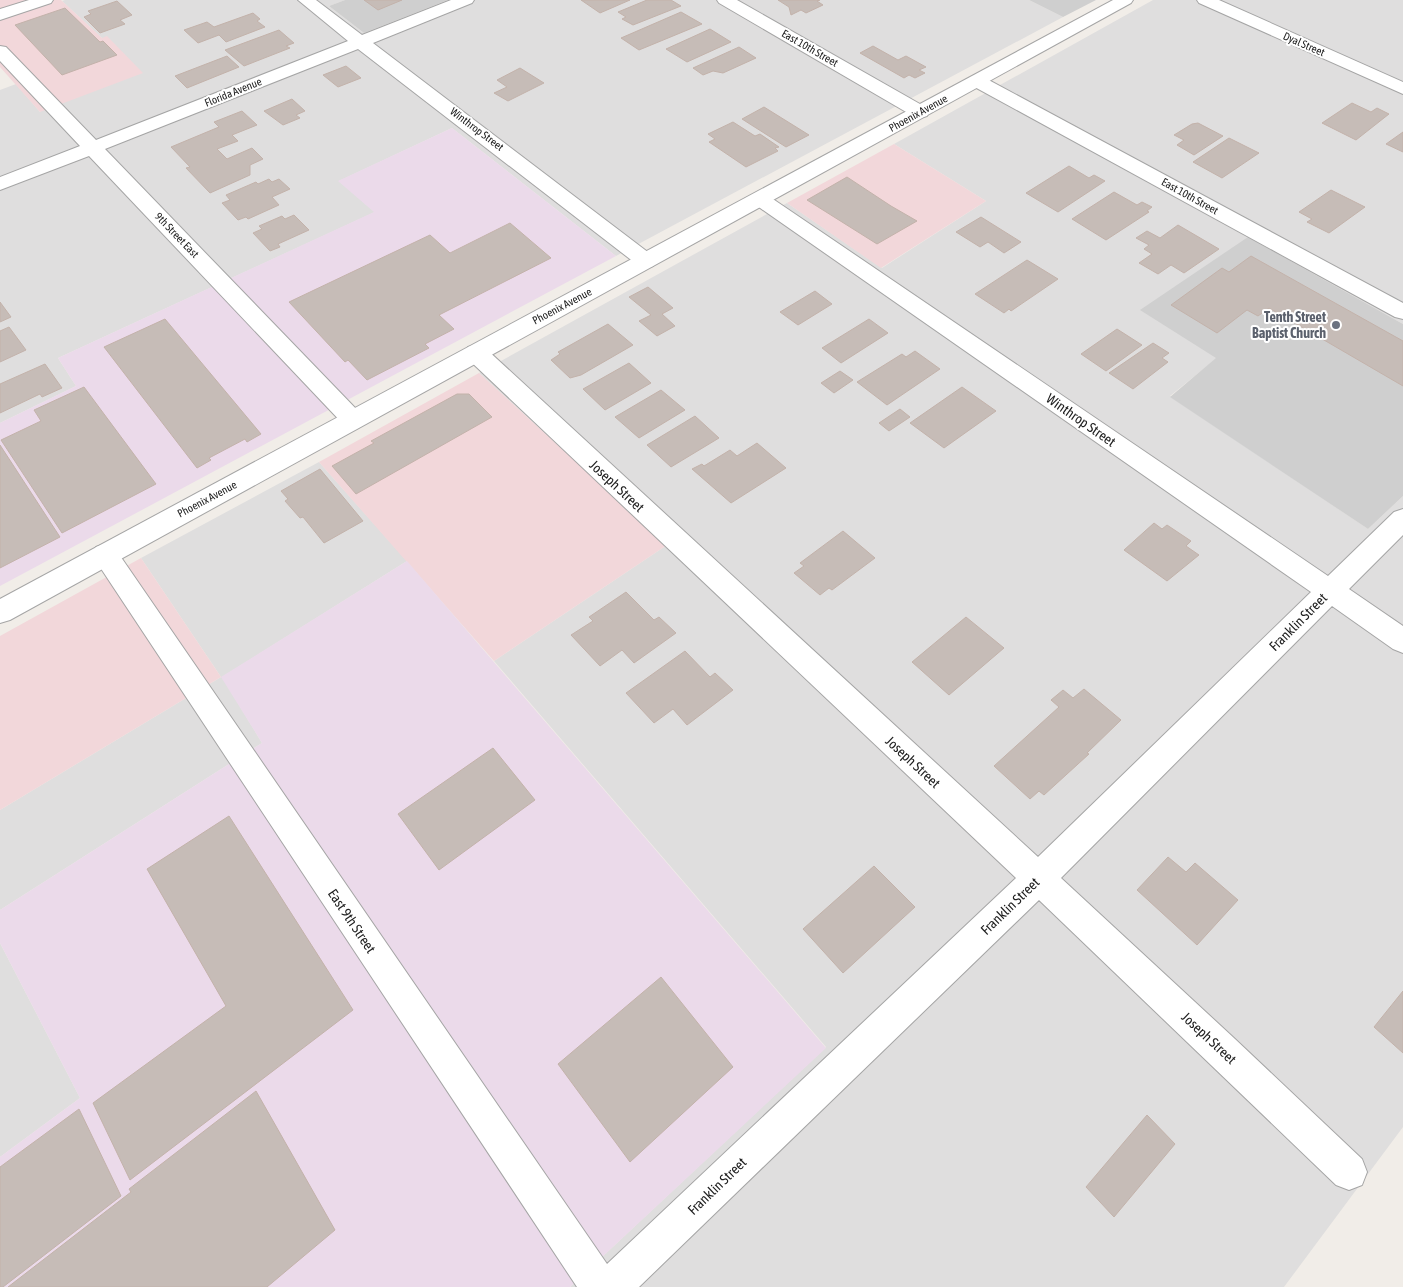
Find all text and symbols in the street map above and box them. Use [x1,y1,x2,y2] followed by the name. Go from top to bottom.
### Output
[780,27,840,69] street label: East 10th Street
[1281,30,1327,58] street label: Dyal Street
[203,75,263,109] street label: Florida Avenue
[887,92,949,134] street label: Phoenix Avenue
[448,105,506,153] street label: Winthrop Street
[1160,176,1220,216] street label: East 10th Street
[153,210,201,260] street label: 9th Street East
[530,285,594,327] street label: Phoenix Avenue
[1252,309,1326,341] place label: Tenth Street Baptist Church
[1330,319,1342,331] marker: Tenth Street Baptist Church
[1043,390,1119,450] street label: Winthrop Street
[587,457,647,515] street label: Joseph Street
[175,478,239,520] street label: Phoenix Avenue
[1266,590,1330,654] street label: Franklin Street
[883,733,943,791] street label: Joseph Street
[977,874,1043,938] street label: Franklin Street
[325,886,379,956] street label: East 9th Street
[1179,1009,1239,1067] street label: Joseph Street
[684,1154,750,1218] street label: Franklin Street

